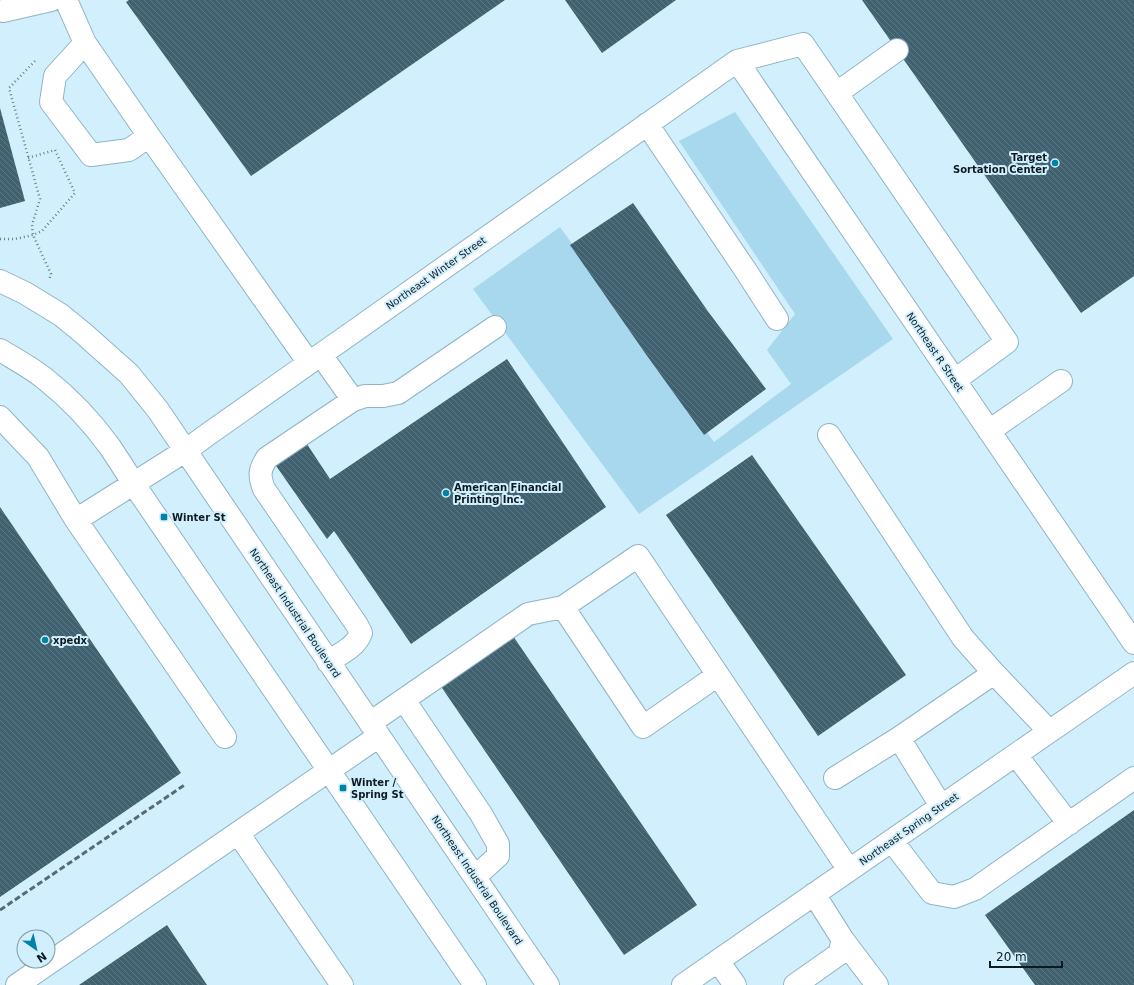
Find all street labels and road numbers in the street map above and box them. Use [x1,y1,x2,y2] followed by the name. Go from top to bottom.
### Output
[384,234,488,312] street label: Northeast Winter Street
[904,310,966,394] street label: Northeast R Street
[248,546,342,680] street label: Northeast Industrial Boulevard
[857,790,961,867] street label: Northeast Spring Street
[430,813,524,947] street label: Northeast Industrial Boulevard

